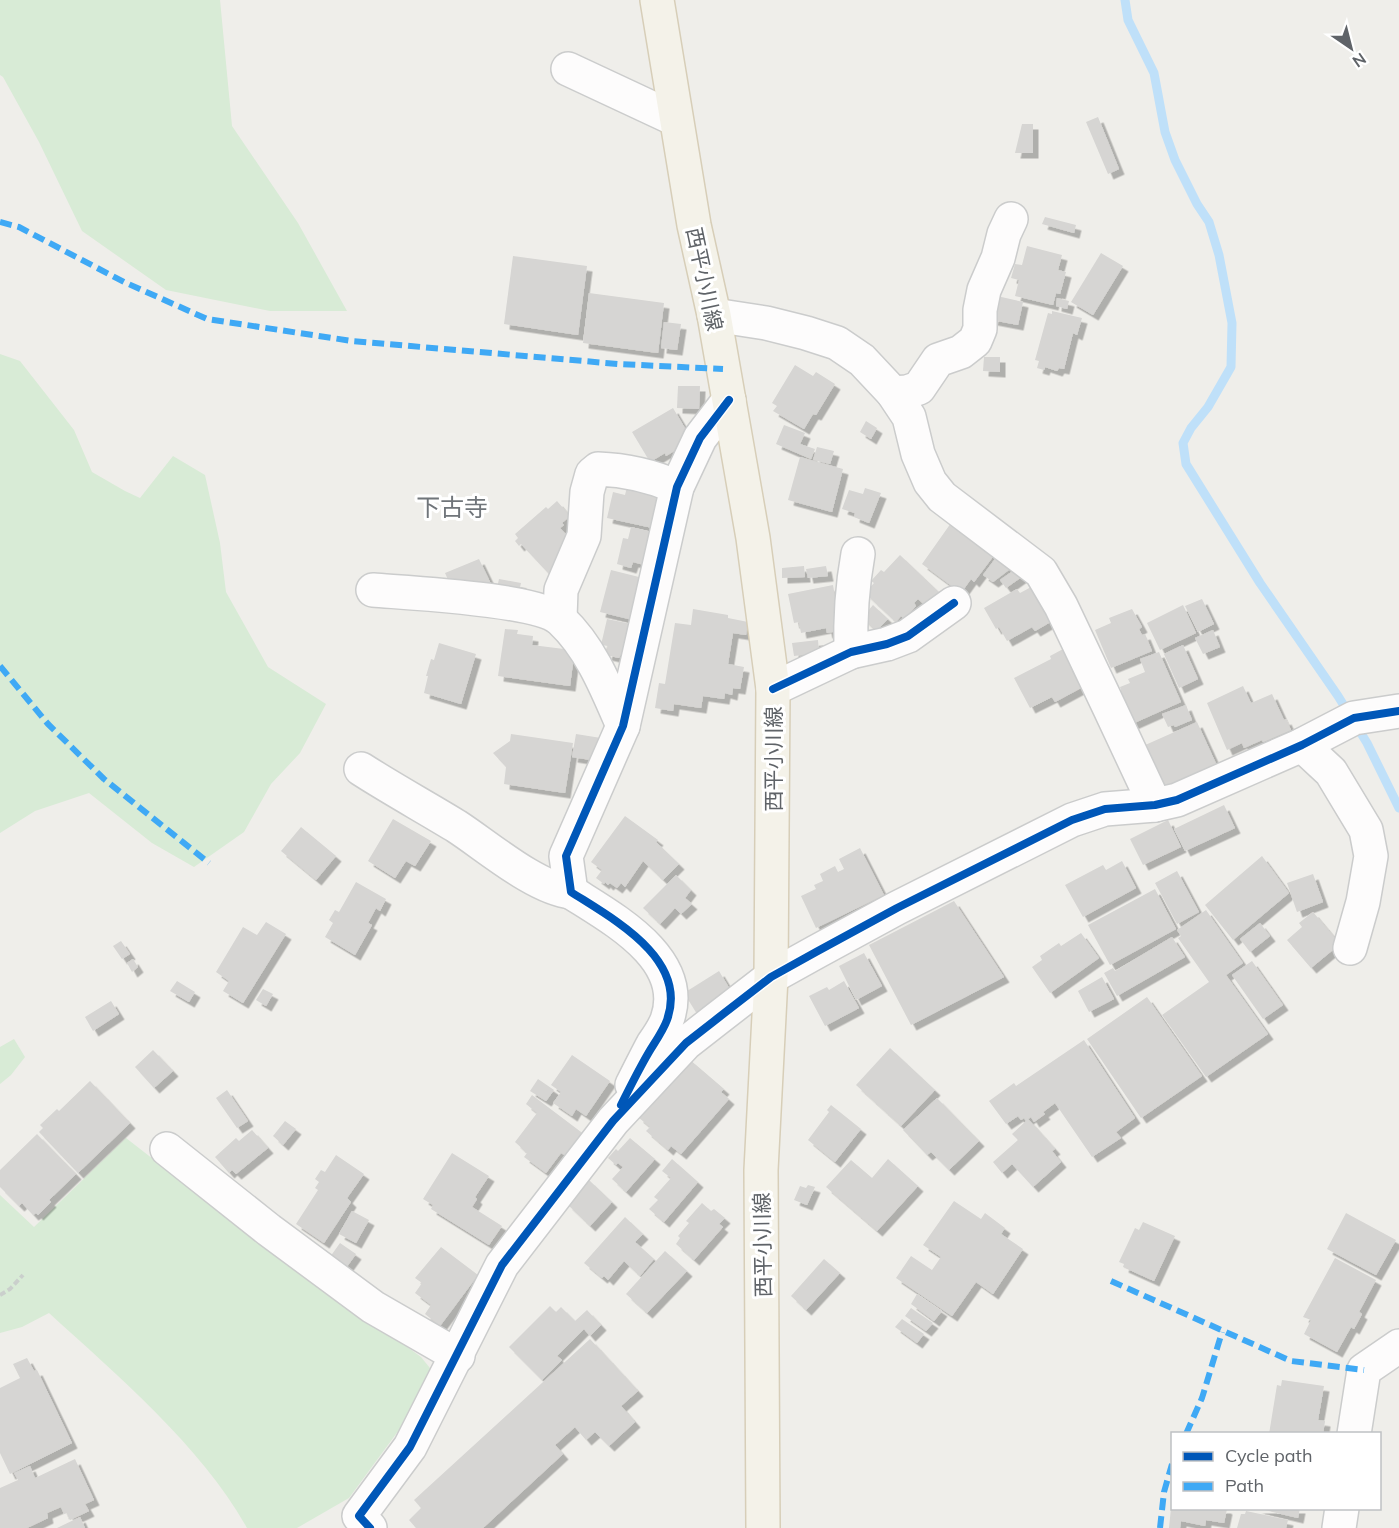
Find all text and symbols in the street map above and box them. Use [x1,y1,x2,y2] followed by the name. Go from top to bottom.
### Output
[1321,18,1381,78] north arrow
[1349,49,1370,72] text: N
[681,225,729,333] street label: 西平小川線
[416,492,488,522] district label: 下古寺
[760,707,786,812] street label: 西平小川線
[748,1192,776,1298] street label: 西平小川線
[1171,1432,1381,1510] legend
[1225,1444,1312,1467] text: Cycle path
[1225,1474,1264,1497] text: Path

